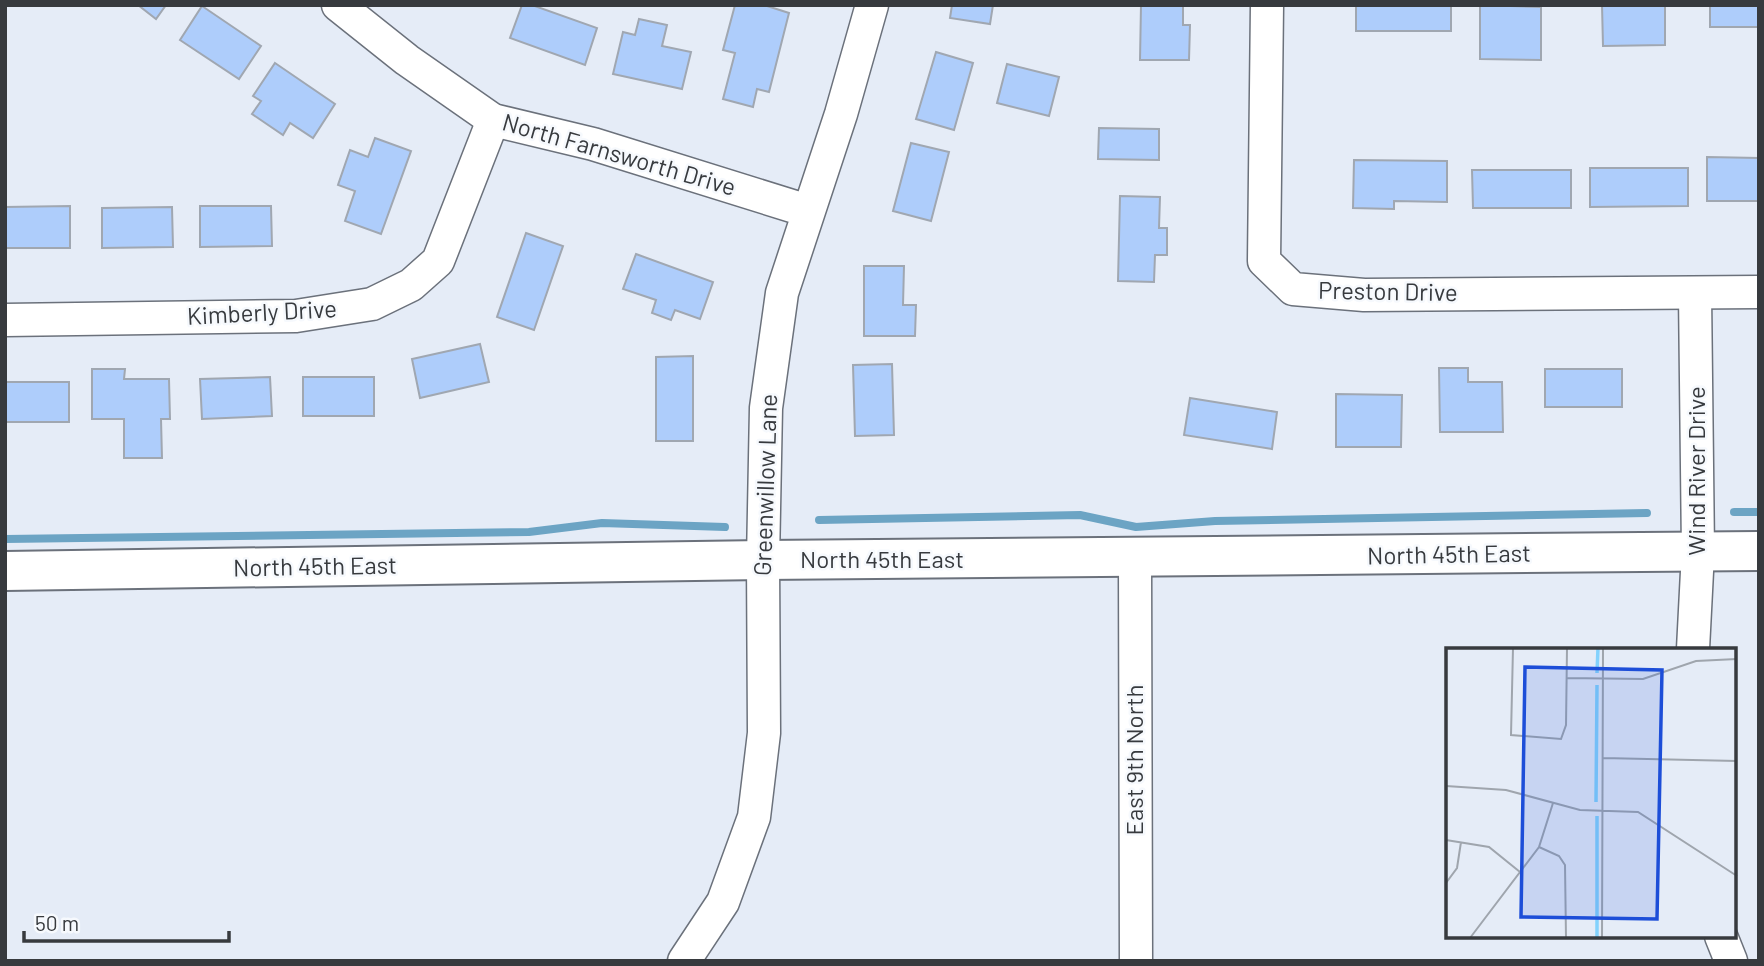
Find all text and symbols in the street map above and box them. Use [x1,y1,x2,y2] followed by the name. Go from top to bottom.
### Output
[499,106,739,201] street label: North Farnsworth Drive
[1318,275,1458,306] street label: Preston Drive
[186,293,338,330] street label: Kimberly Drive
[1681,386,1710,556] street label: Wind River Drive
[747,393,782,577] street label: Greenwillow Lane
[1367,538,1531,569] street label: North 45th East
[800,544,964,573] street label: North 45th East
[233,550,397,581] street label: North 45th East
[1446,648,1736,938] inset map
[1119,685,1148,835] street label: East 9th North
[24,900,229,944] scale bar
[35,910,79,935] text: 50 m

